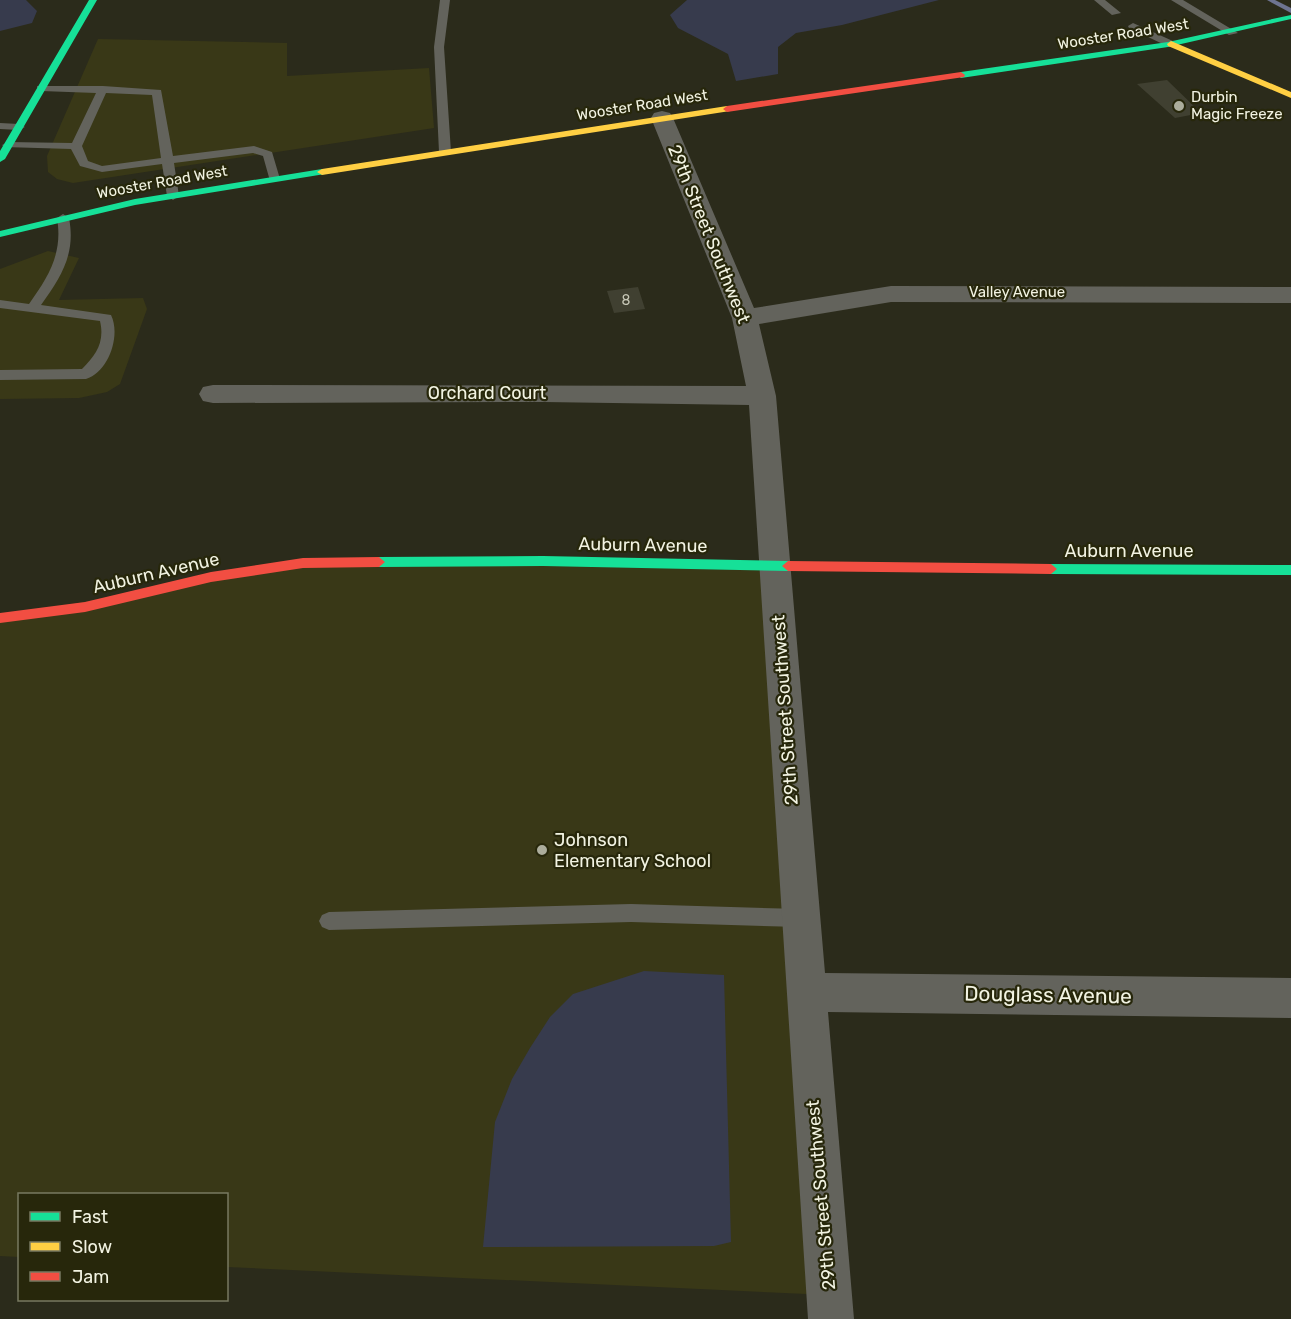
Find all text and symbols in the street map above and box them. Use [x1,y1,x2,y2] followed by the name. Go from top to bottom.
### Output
[1056,15,1190,53] street label: Wooster Road West
[575,86,709,124] street label: Wooster Road West
[1191,88,1283,123] place label: Durbin Magic Freeze
[1172,99,1186,113] marker: Durbin Magic Freeze
[663,141,755,327] street label: 29th Street Southwest
[95,162,229,202] street label: Wooster Road West
[969,283,1065,301] street label: Valley Avenue
[622,292,631,309] house number: 8
[428,382,546,404] street label: Orchard Court
[578,533,708,557] street label: Auburn Avenue
[1064,540,1194,562] street label: Auburn Avenue
[91,548,221,598] street label: Auburn Avenue
[767,614,803,806] street label: 29th Street Southwest
[554,829,711,872] place label: Johnson Elementary School
[535,843,549,857] marker: Johnson Elementary School
[964,981,1132,1008] street label: Douglass Avenue
[802,1099,840,1291] street label: 29th Street Southwest
[18,1193,228,1301] legend
[72,1206,108,1228] text: Fast
[72,1236,112,1258] text: Slow
[72,1266,109,1288] text: Jam

